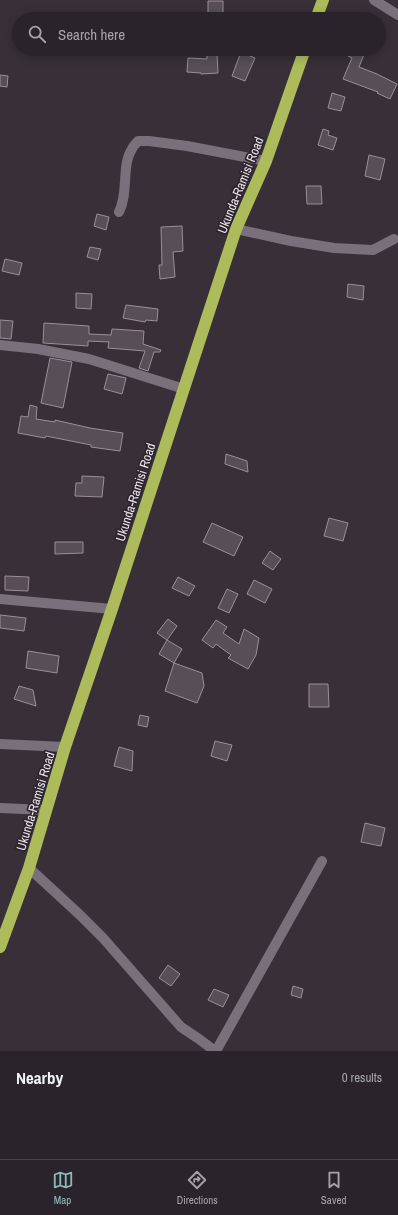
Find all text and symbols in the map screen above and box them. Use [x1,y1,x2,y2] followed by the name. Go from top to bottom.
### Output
[12,12,386,56] search box
[26,23,48,45] icon: search
[58,24,125,45] text: Search here
[213,134,268,236] street label: Ukunda-Ramisi Road
[112,441,159,544] street label: Ukunda-Ramisi Road
[12,750,59,853] street label: Ukunda-Ramisi Road
[16,1066,63,1089] text: Nearby
[342,1069,382,1086] text: 0 results
[52,1169,74,1207] tab: Map
[177,1169,218,1207] tab: Directions
[321,1169,346,1207] tab: Saved

